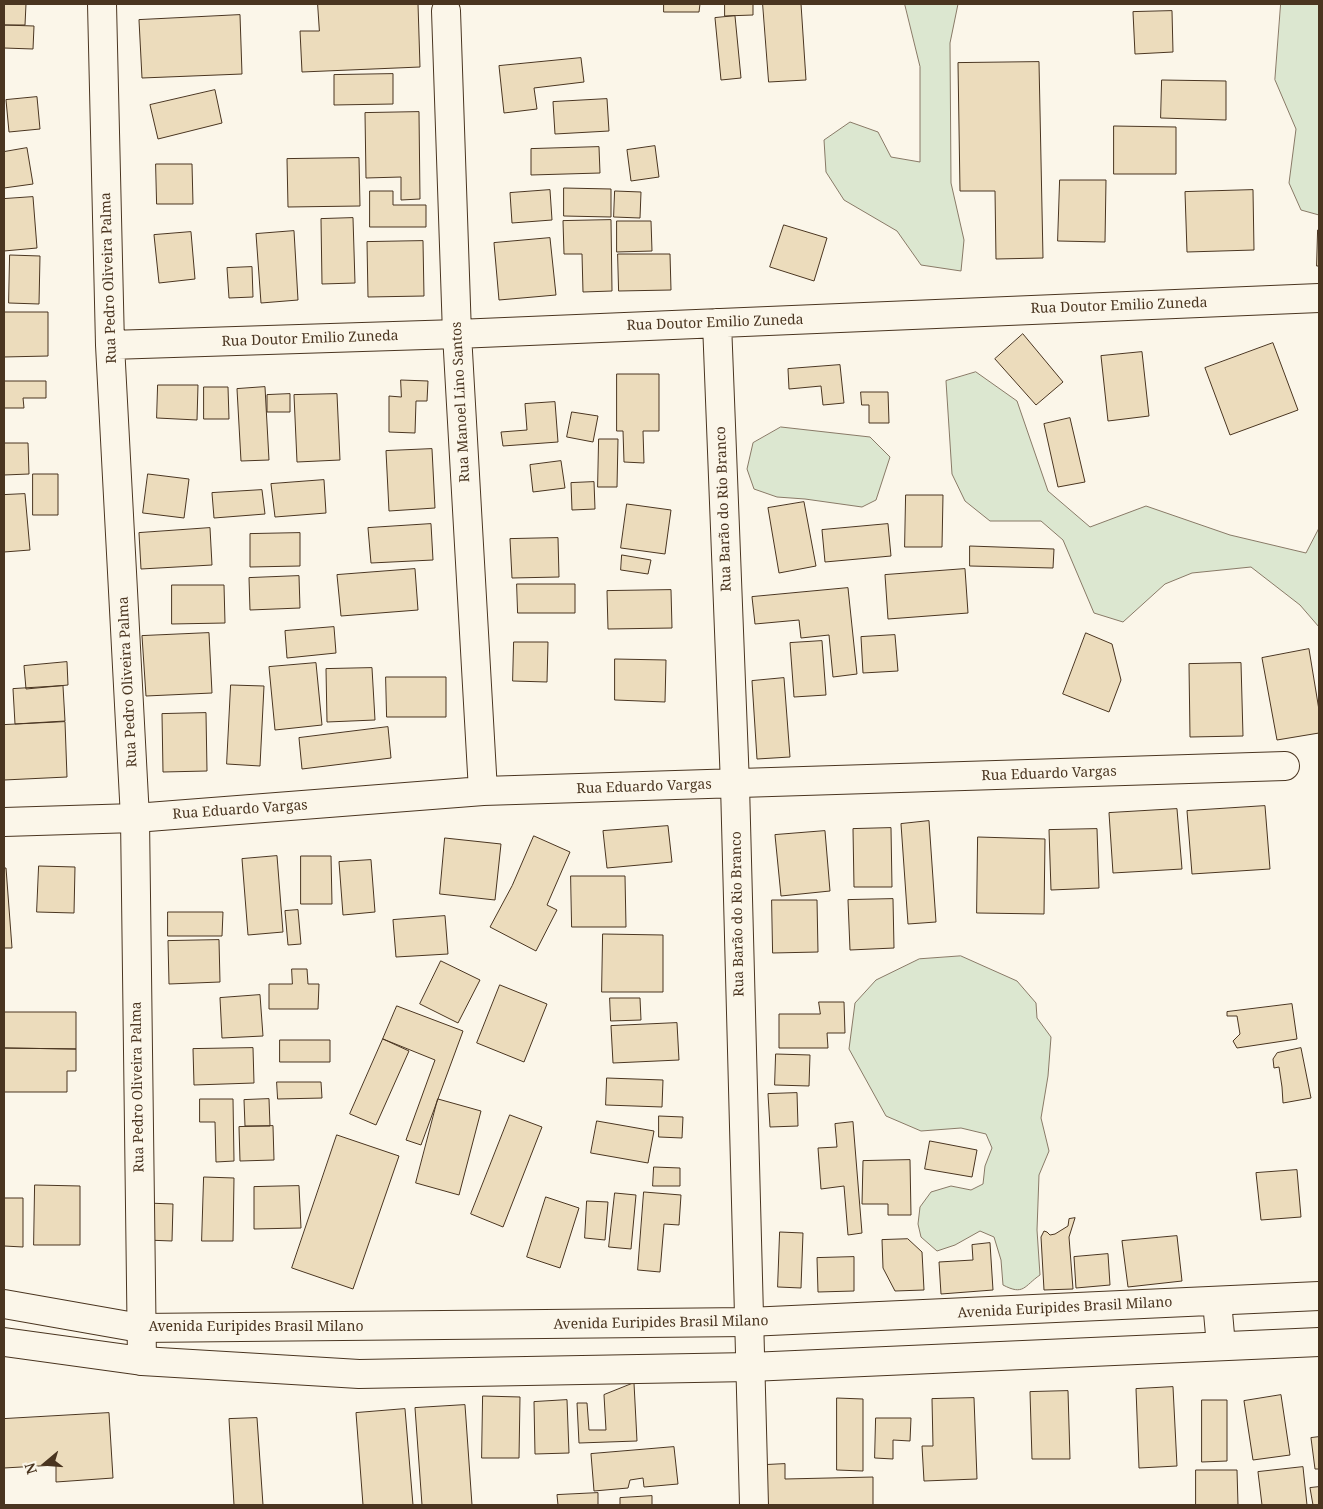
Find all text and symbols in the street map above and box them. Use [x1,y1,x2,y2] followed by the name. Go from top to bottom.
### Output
[98,192,120,364] street label: Rua Pedro Oliveira Palma
[1030,295,1208,317] street label: Rua Doutor Emilio Zuneda
[626,312,804,334] street label: Rua Doutor Emilio Zuneda
[448,321,474,483] street label: Rua Manoel Lino Santos
[221,328,399,350] street label: Rua Doutor Emilio Zuneda
[713,426,735,592] street label: Rua Barão do Rio Branco
[115,596,141,768] street label: Rua Pedro Oliveira Palma
[981,763,1117,785] street label: Rua Eduardo Vargas
[576,776,712,798] street label: Rua Eduardo Vargas
[172,797,308,823] street label: Rua Eduardo Vargas
[728,831,748,997] street label: Rua Barão do Rio Branco
[128,1001,148,1173] street label: Rua Pedro Oliveira Palma
[957,1294,1173,1322] street label: Avenida Euripides Brasil Milano
[553,1313,769,1333] street label: Avenida Euripides Brasil Milano
[148,1319,364,1335] street label: Avenida Euripides Brasil Milano
[20,1439,70,1489] north arrow
[20,1461,41,1477] text: N

